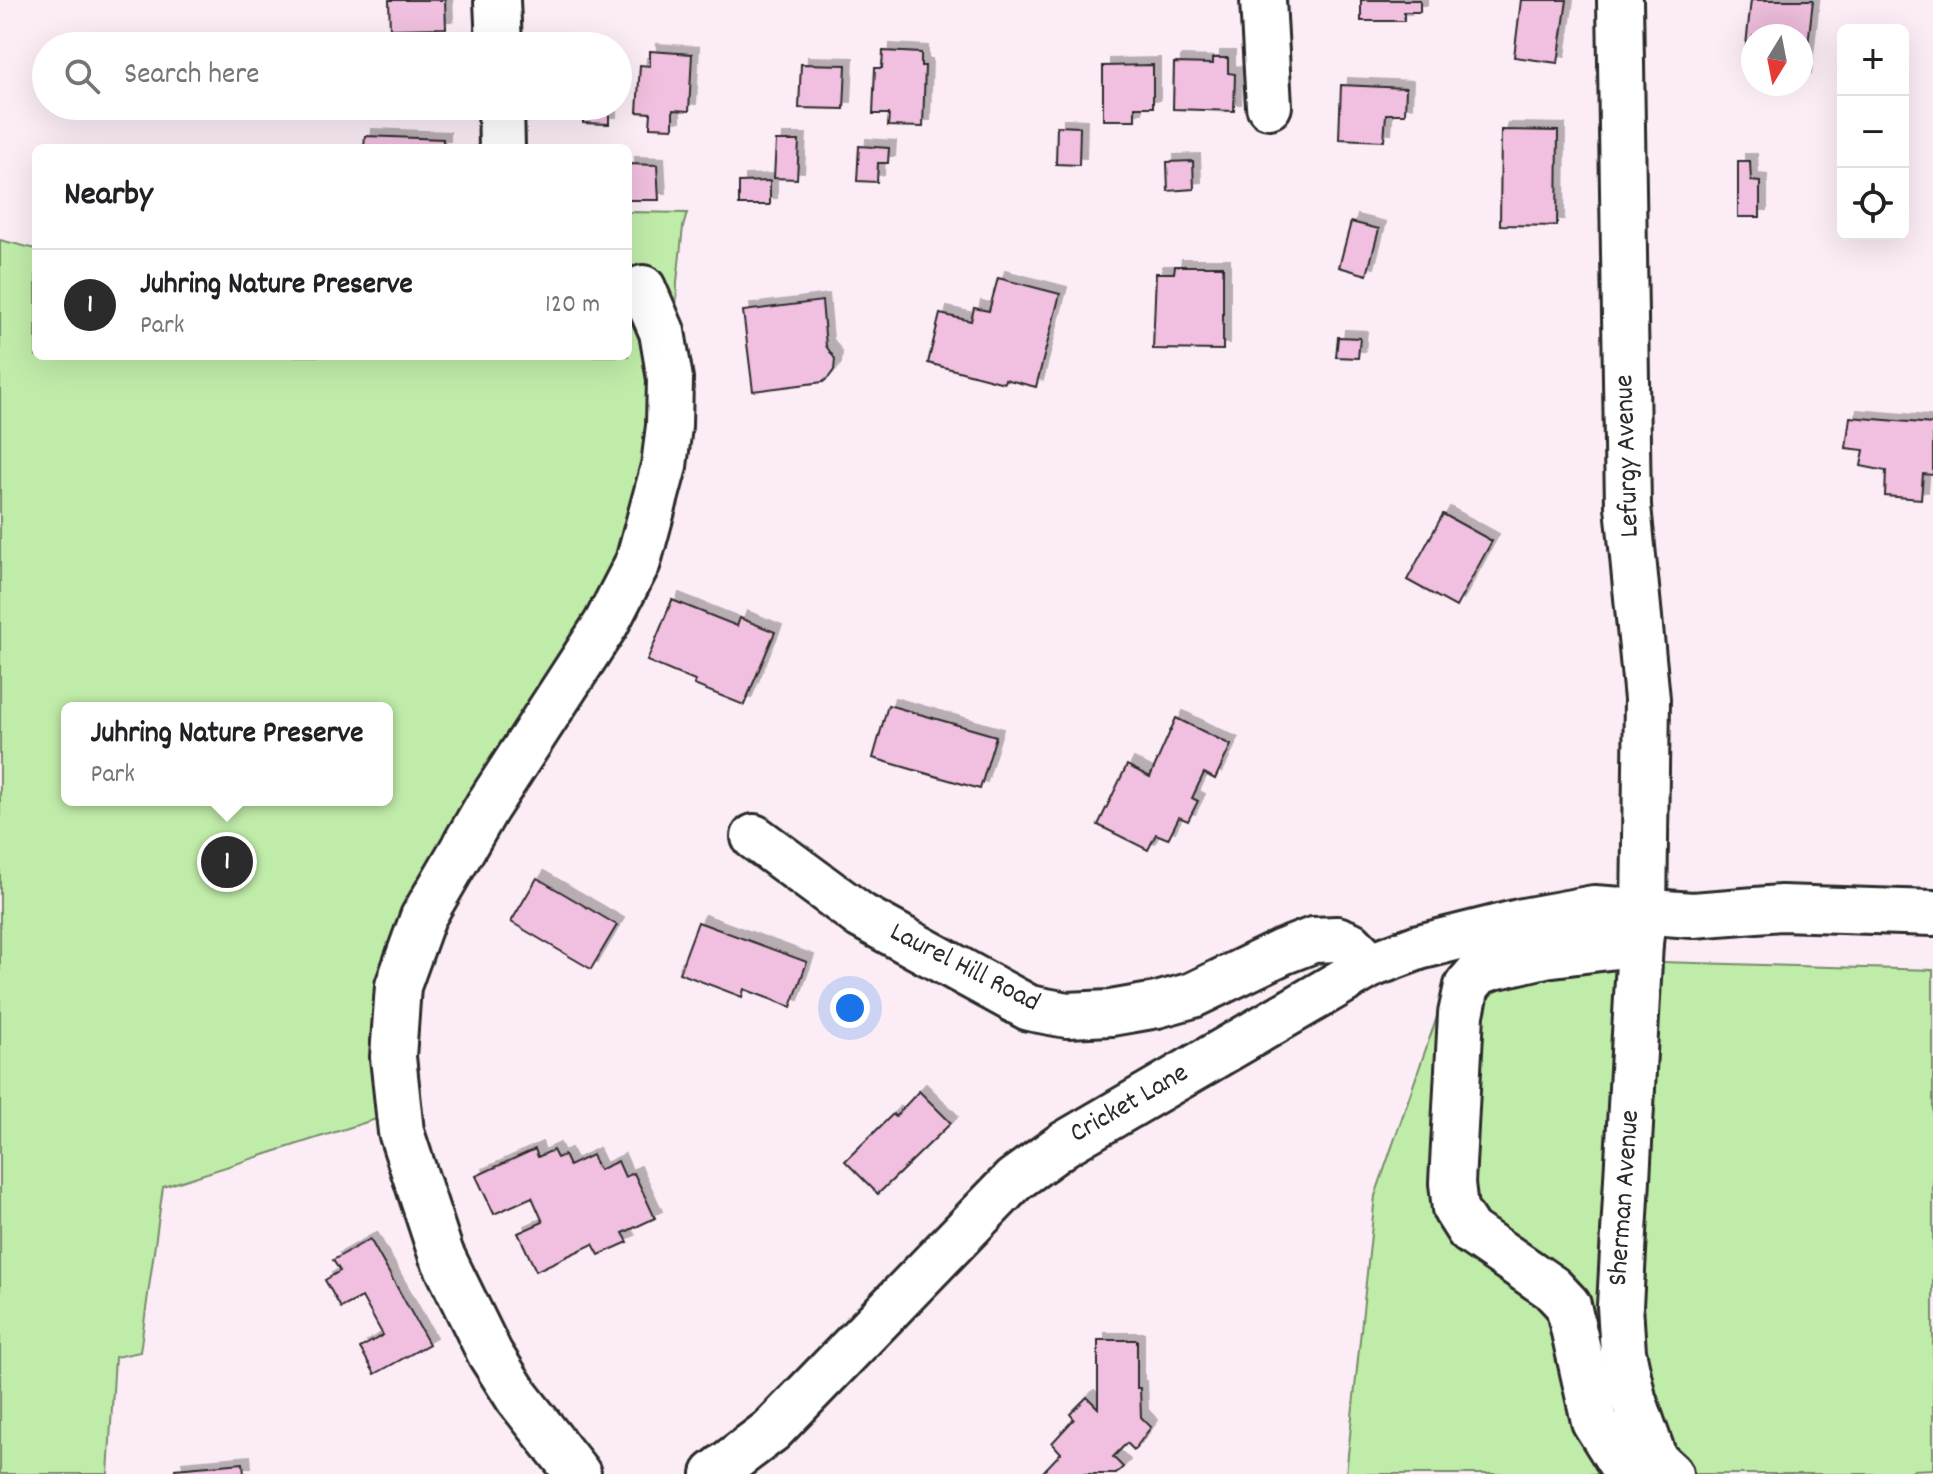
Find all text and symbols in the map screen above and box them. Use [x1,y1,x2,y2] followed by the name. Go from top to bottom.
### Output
[1741,24,1813,96] north arrow
[1837,24,1909,240] map controls
[1837,24,1909,96] button: +
[32,32,632,120] search box
[60,54,104,98] icon: search
[124,55,260,98] text: Search here
[1837,96,1909,168] button: −
[1837,168,1909,240] button: locate
[64,172,153,221] text: Nearby
[140,265,413,308] text: Juhring Nature Preserve
[87,287,93,324] text: 1
[545,287,600,324] text: 120 m
[140,308,184,345] text: Park
[1606,374,1652,538] street label: Lefurgy Avenue
[61,702,393,806] popup
[91,714,363,757] text: Juhring Nature Preserve
[91,757,135,794] text: Park
[201,832,253,892] pin: 1
[882,914,1046,1024] street label: Laurel Hill Road
[830,988,870,1028] your location
[1063,1055,1197,1155] street label: Cricket Lane
[1600,1109,1652,1287] street label: Sherman Avenue

